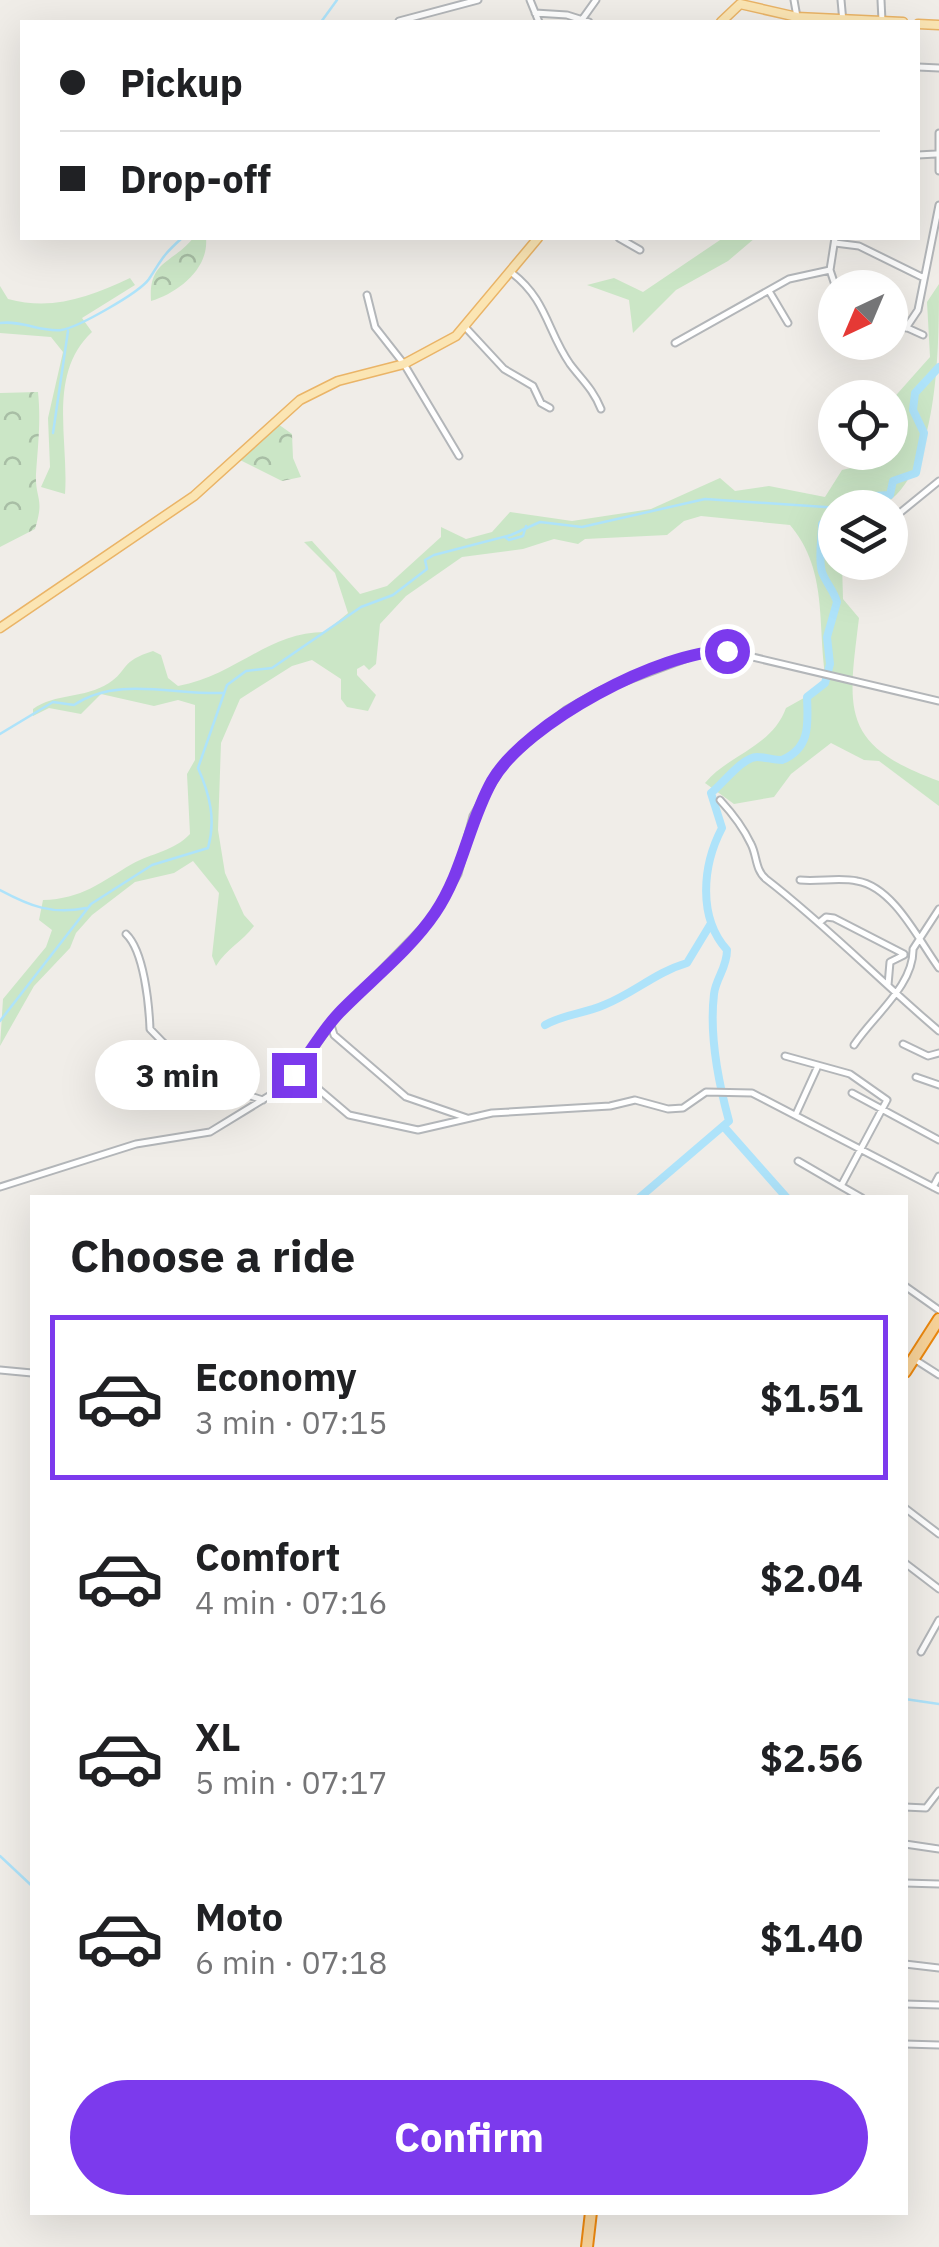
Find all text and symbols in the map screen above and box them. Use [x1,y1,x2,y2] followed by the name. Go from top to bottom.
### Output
[120,58,243,107] text: Pickup
[120,154,271,203] text: Drop-off
[818,270,908,360] north arrow
[818,270,908,580] map controls
[818,380,908,470] button: locate
[818,490,908,580] button: layers
[705,629,750,674] route start
[94,1040,259,1110] callout: 3 min
[272,1053,317,1098] route end
[136,1054,219,1096] text: 3 min
[70,1226,355,1284] text: Choose a ride
[195,1352,357,1401] text: Economy
[75,1353,165,1443] icon: car
[760,1373,863,1422] text: $1.51
[195,1401,388,1443] text: 3 min · 07:15
[195,1532,340,1581] text: Comfort
[75,1533,165,1623] icon: car
[760,1553,863,1602] text: $2.04
[195,1581,388,1623] text: 4 min · 07:16
[195,1712,241,1761] text: XL
[75,1713,165,1803] icon: car
[760,1733,863,1782] text: $2.56
[195,1761,388,1803] text: 5 min · 07:17
[195,1892,283,1941] text: Moto
[75,1893,165,1983] icon: car
[760,1913,863,1962] text: $1.40
[195,1941,388,1983] text: 6 min · 07:18
[70,2080,868,2195] button: Confirm

